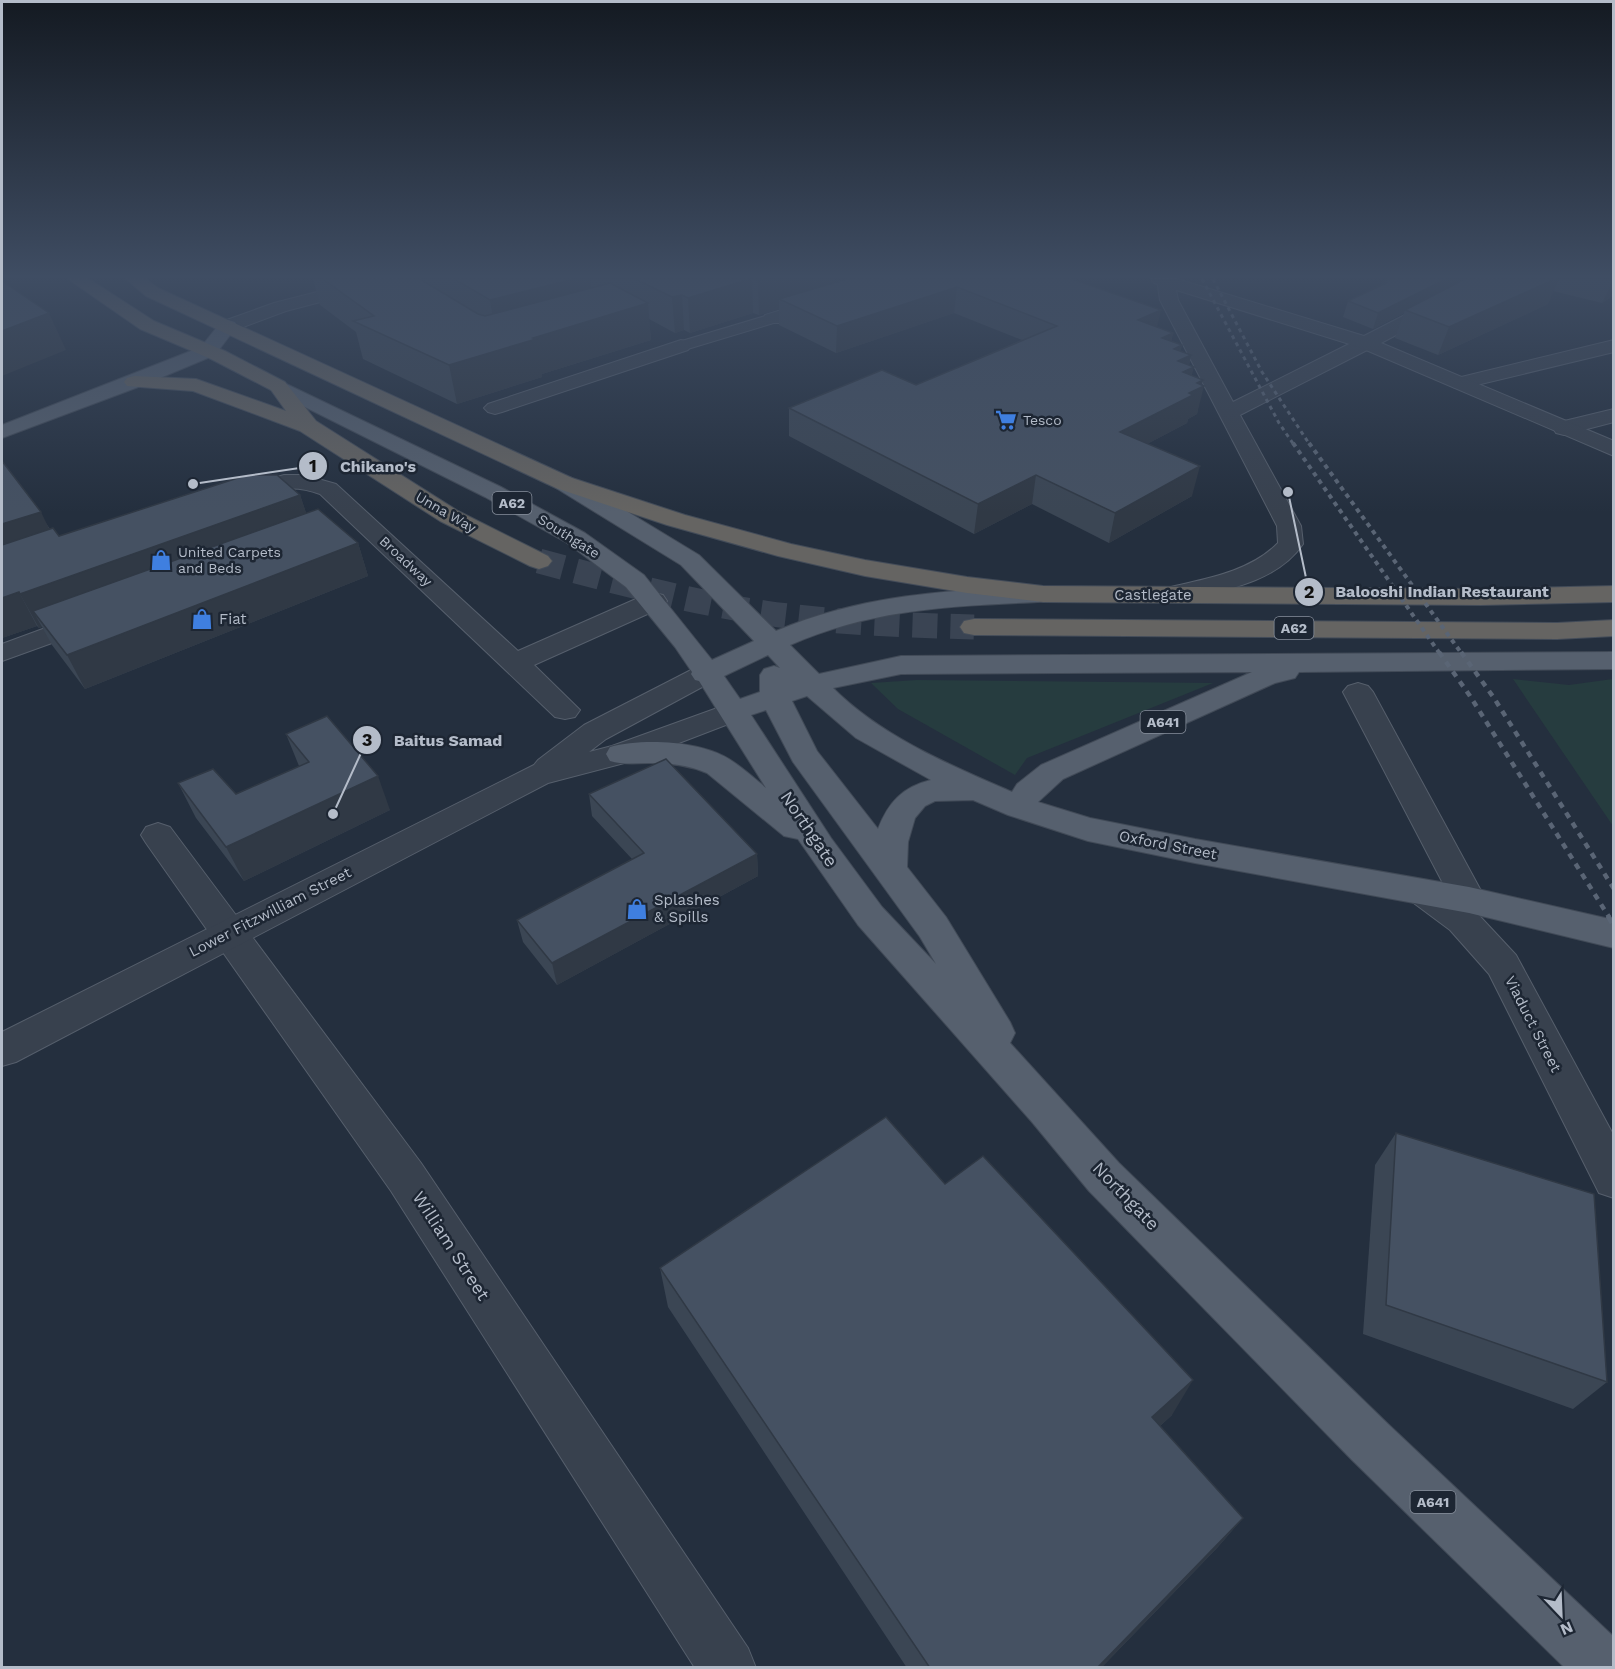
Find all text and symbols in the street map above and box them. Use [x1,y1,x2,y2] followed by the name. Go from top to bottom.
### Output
[994,408,1018,432] supermarket icon: Tesco
[1023,412,1062,428] place label: Tesco
[298,449,428,483] callout: Chikano's
[309,455,317,476] text: 1
[340,457,417,476] text: Chikano's
[413,488,480,536] street label: Unna Way
[492,492,532,514] road number: A62
[535,511,603,561] street label: Southgate
[376,533,436,590] street label: Broadway
[178,544,281,576] place label: United Carpets and Beds
[149,548,173,572] shop icon: United Carpets and Beds
[1294,575,1561,609] callout: Balooshi Indian Restaurant
[1304,581,1314,602] text: 2
[1335,582,1549,601] text: Balooshi Indian Restaurant
[1114,586,1192,604] street label: Castlegate
[190,607,214,631] shop icon: Fiat
[219,610,247,628] place label: Fiat
[1274,617,1314,639] road number: A62
[1140,711,1186,733] road number: A641
[352,723,515,757] callout: Baitus Samad
[362,729,372,750] text: 3
[394,731,502,750] text: Baitus Samad
[776,787,842,871] street label: Northgate
[1118,827,1219,863] street label: Oxford Street
[186,863,355,961] street label: Lower Fitzwilliam Street
[654,891,720,926] place label: Splashes & Spills
[625,897,649,921] shop icon: Splashes & Spills
[1501,973,1565,1076] street label: Viaduct Street
[1089,1157,1164,1234] street label: Northgate
[408,1187,495,1304] street label: William Street
[1410,1491,1456,1513] road number: A641
[1531,1585,1591,1645] north arrow
[1557,1617,1576,1639] text: N

